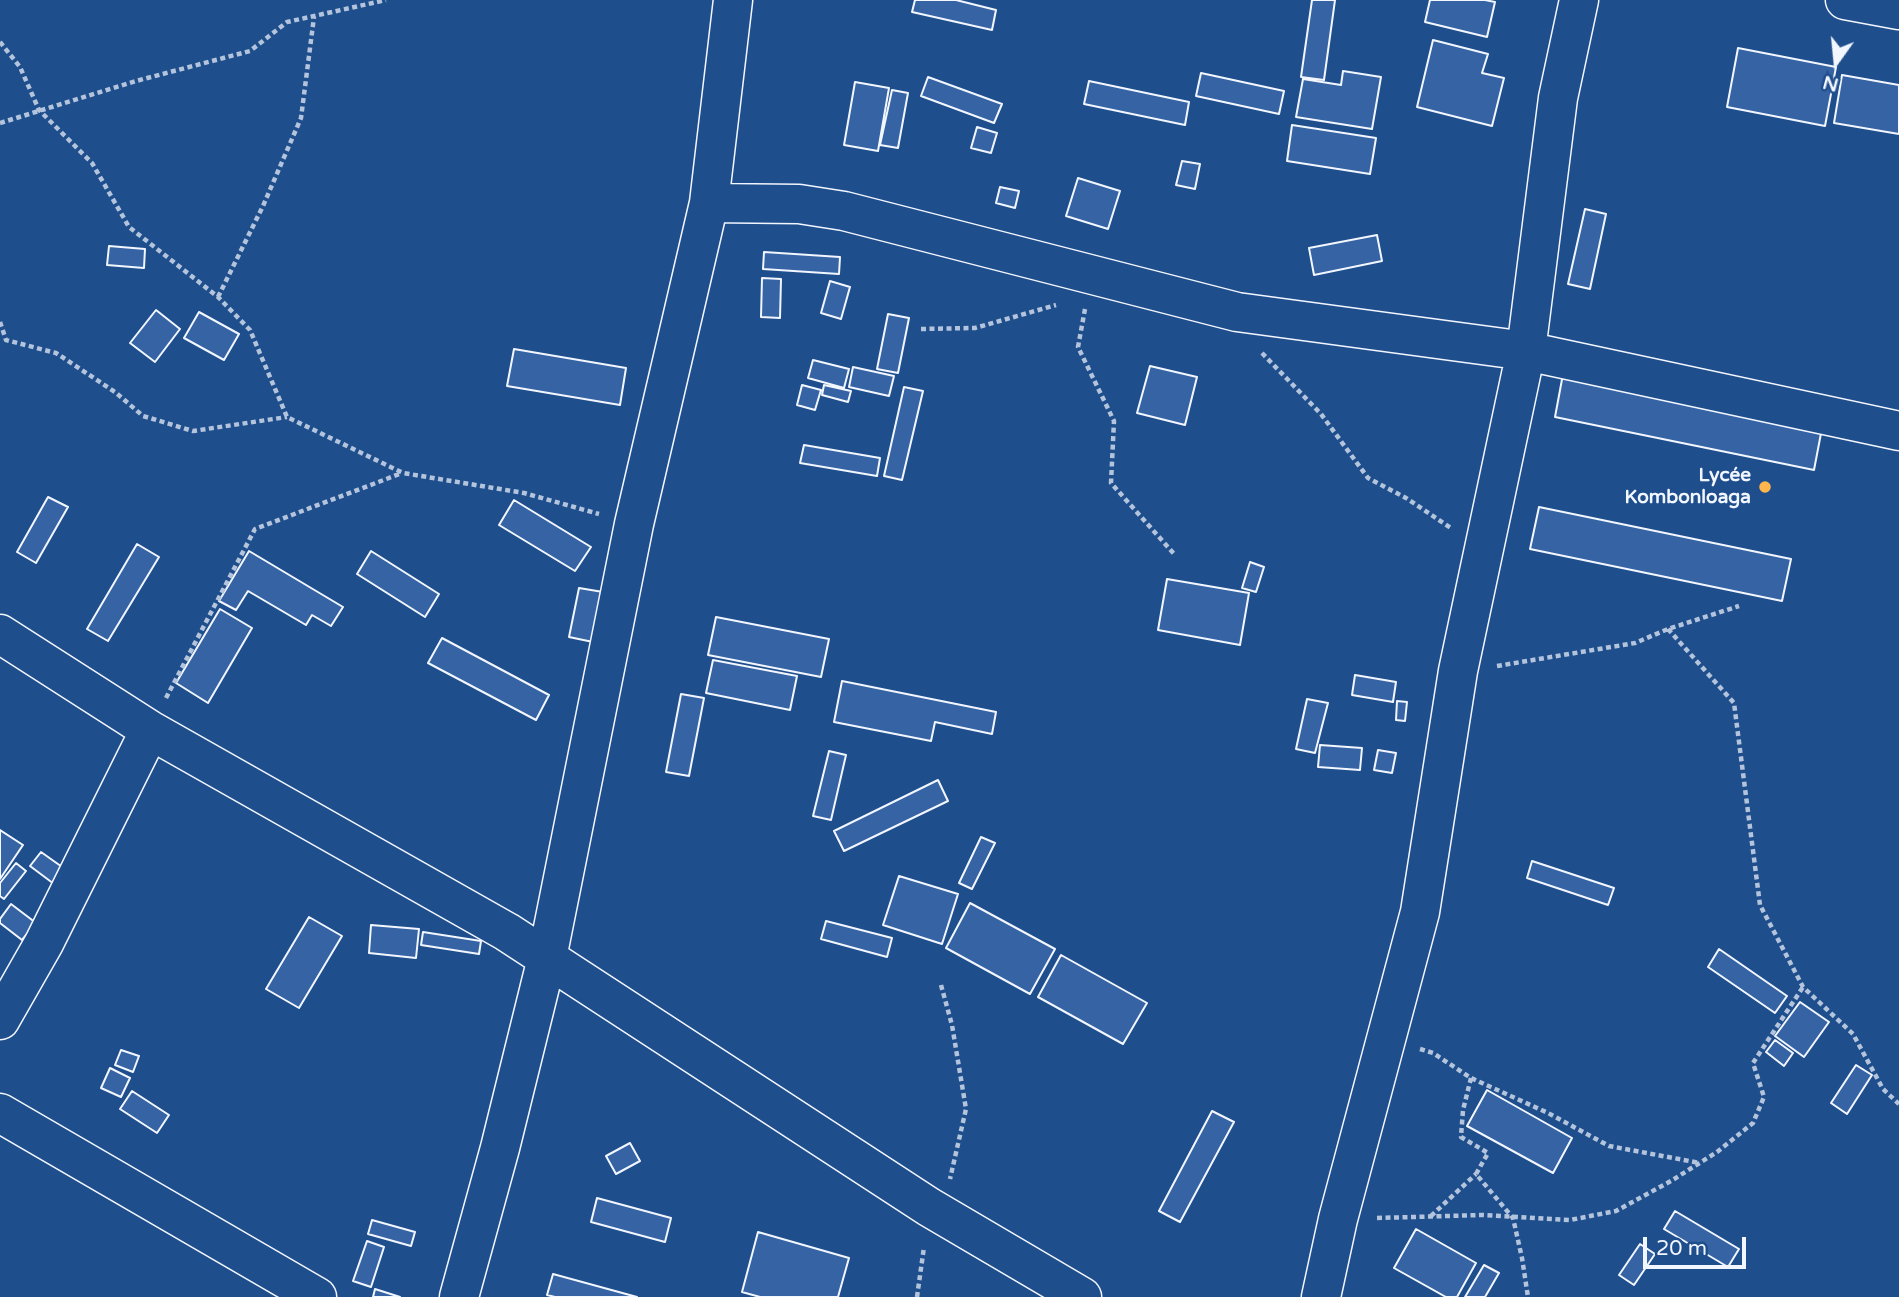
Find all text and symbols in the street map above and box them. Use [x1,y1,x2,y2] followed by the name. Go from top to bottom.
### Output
[1801,28,1871,98] north arrow
[1820,71,1841,96] text: N
[1625,465,1751,509] place label: Lycée Kombonloaga
[1757,479,1773,495] marker: Lycée Kombonloaga
[1647,1224,1750,1268] scale bar
[1656,1236,1707,1261] text: 20 m

